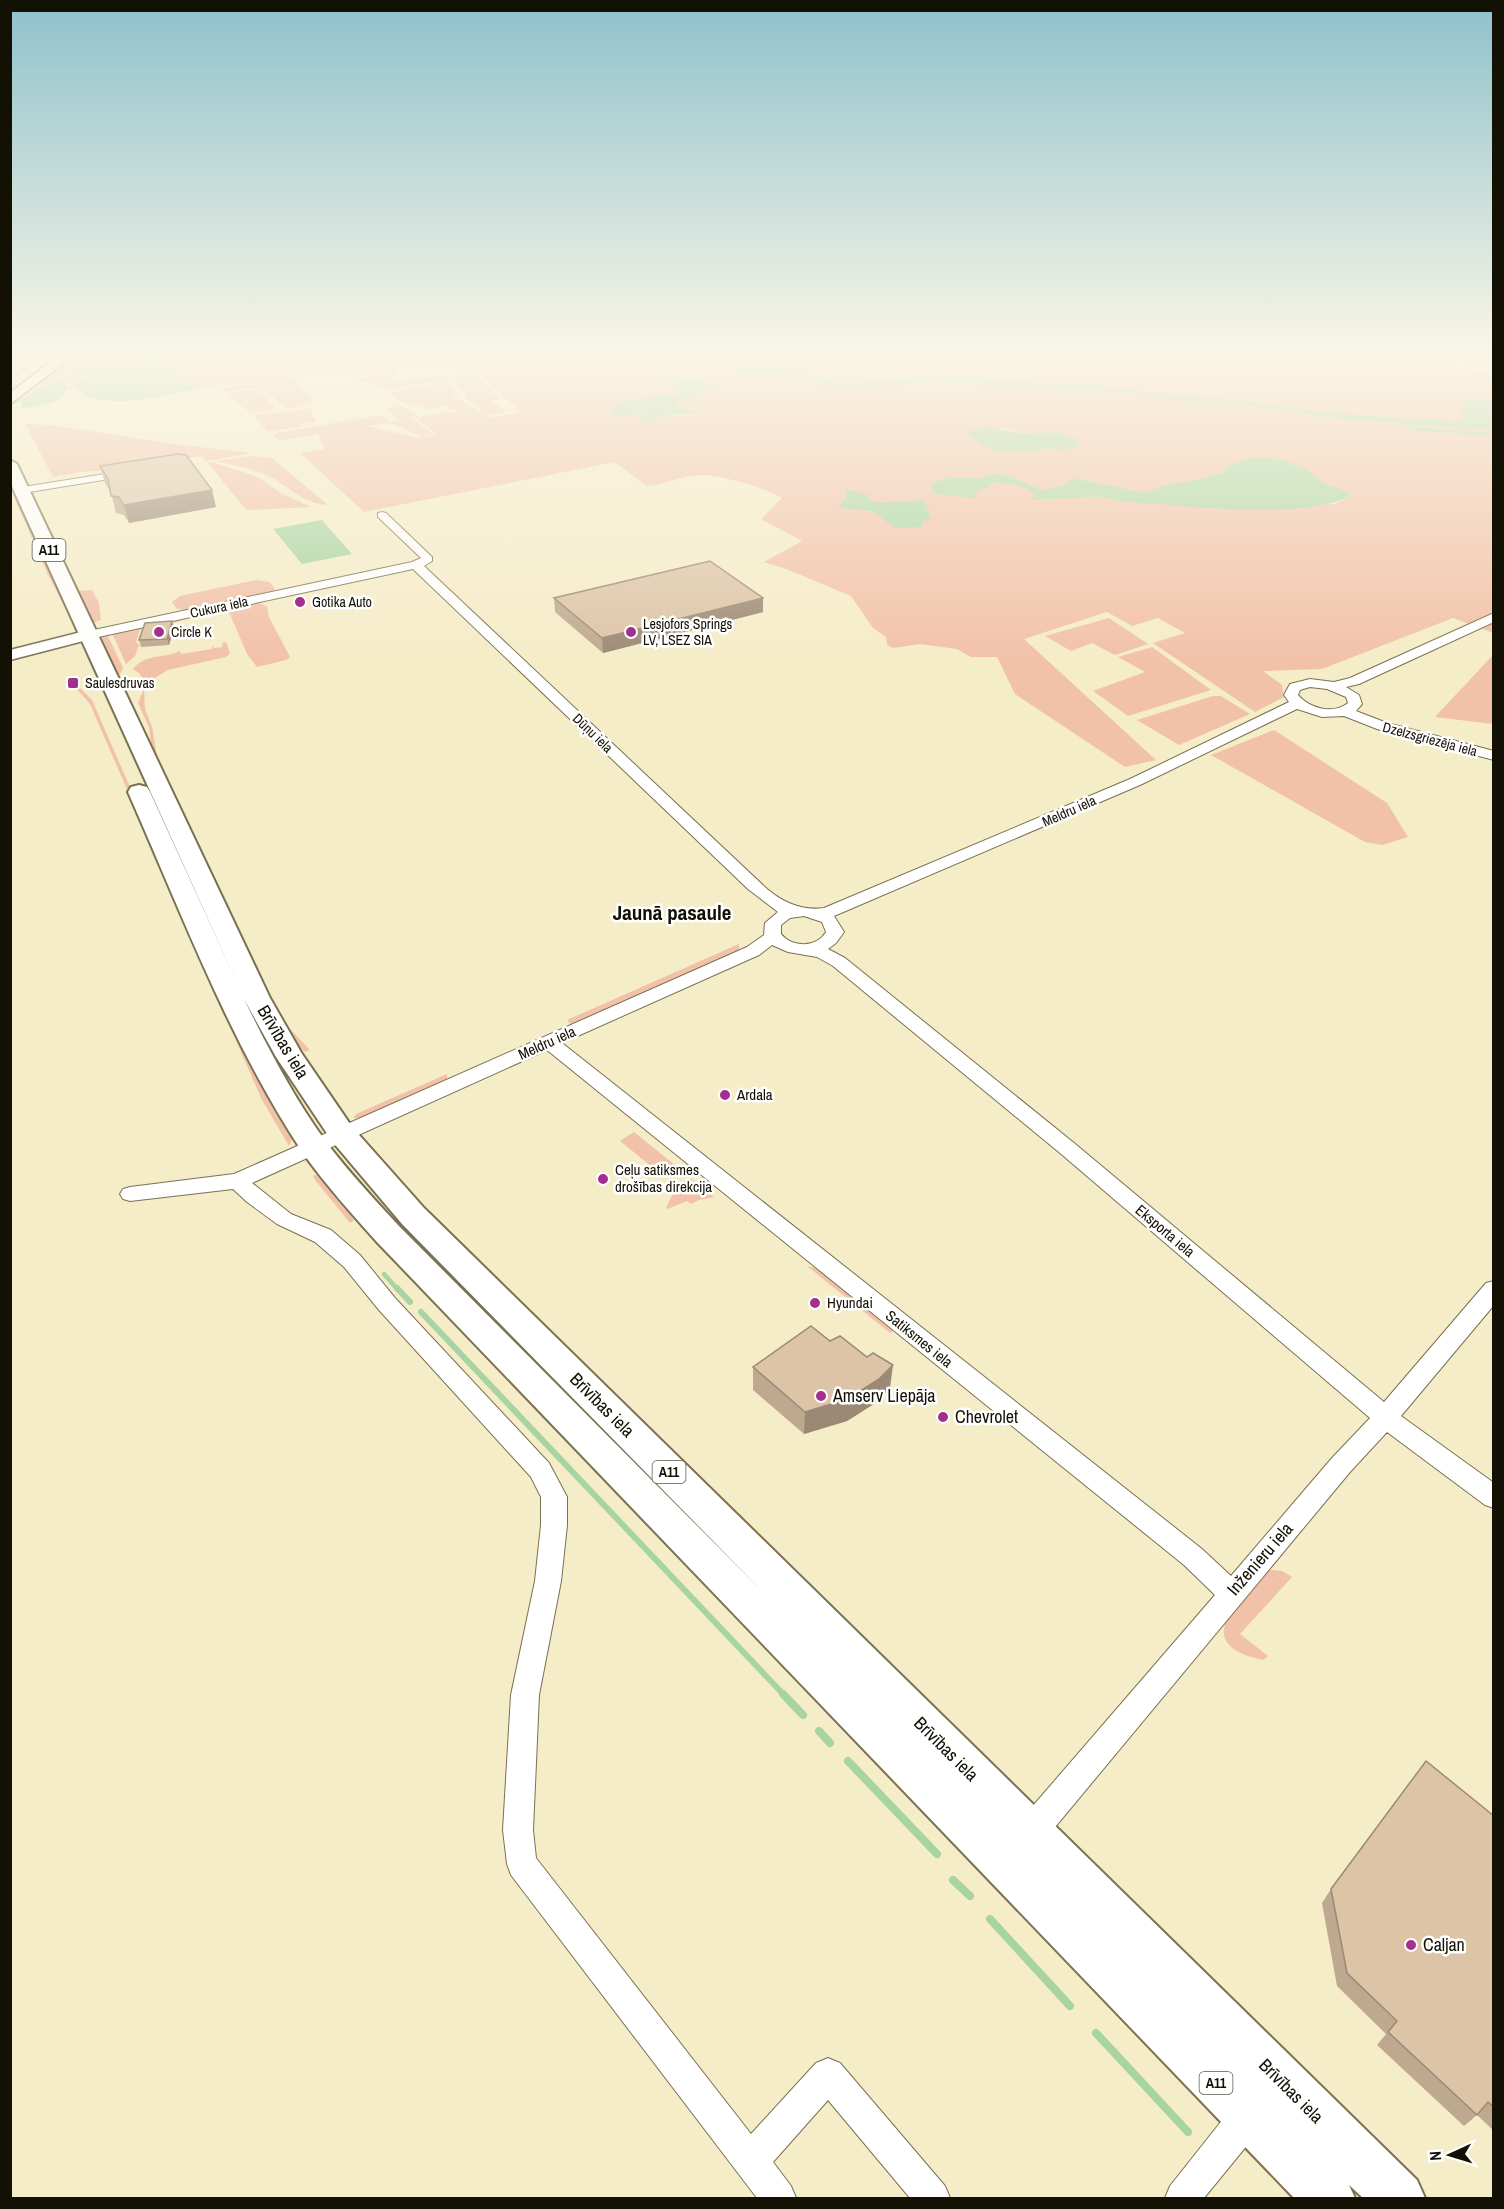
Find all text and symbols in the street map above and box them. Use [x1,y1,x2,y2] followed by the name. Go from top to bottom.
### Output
[32,539,66,561] road number: A11
[188,592,250,622] street label: Cukura iela
[312,593,372,611] place label: Gotika Auto
[293,595,307,609] marker: Gotika Auto
[643,615,733,649] place label: Lesjofors Springs LV, LSEZ SIA
[171,623,212,641] place label: Circle K
[152,625,166,639] marker: Circle K
[624,625,638,639] marker: Lesjofors Springs LV, LSEZ SIA
[85,674,155,692] place label: Saulesdruvas
[66,676,80,690] marker: Saulesdruvas
[569,709,617,757] street label: Dūņu iela
[1381,718,1480,760] street label: Dzelzsgriezēja iela
[1039,791,1099,831] street label: Meldru iela
[613,898,731,927] district label: Jaunā pasaule
[252,1000,315,1083] street label: Brīvības iela
[515,1021,579,1065] street label: Meldru iela
[736,1084,773,1105] place label: Ardala
[718,1088,732,1102] marker: Ardala
[615,1159,712,1197] place label: Ceļu satiksmes drošības direkcija
[596,1172,610,1186] marker: Ceļu satiksmes drošības direkcija
[1131,1199,1200,1262] street label: Eksporta iela
[827,1292,873,1313] place label: Hyundai
[808,1296,822,1310] marker: Hyundai
[881,1305,957,1372] street label: Satiksmes iela
[565,1367,640,1442] street label: Brīvības iela
[832,1383,936,1408] place label: Amserv Liepāja
[814,1389,828,1403] marker: Amserv Liepāja
[955,1404,1018,1429] place label: Chevrolet
[936,1410,950,1424] marker: Chevrolet
[652,1461,686,1483] road number: A11
[1221,1517,1298,1601] street label: Inženieru iela
[909,1711,984,1786] street label: Brīvības iela
[1423,1932,1465,1957] place label: Caljan
[1404,1938,1418,1952] marker: Caljan
[1254,2053,1329,2128] street label: Brīvības iela
[1200,2072,1232,2094] road number: A11
[1420,2125,1480,2185] north arrow
[1424,2151,1446,2162] text: N

